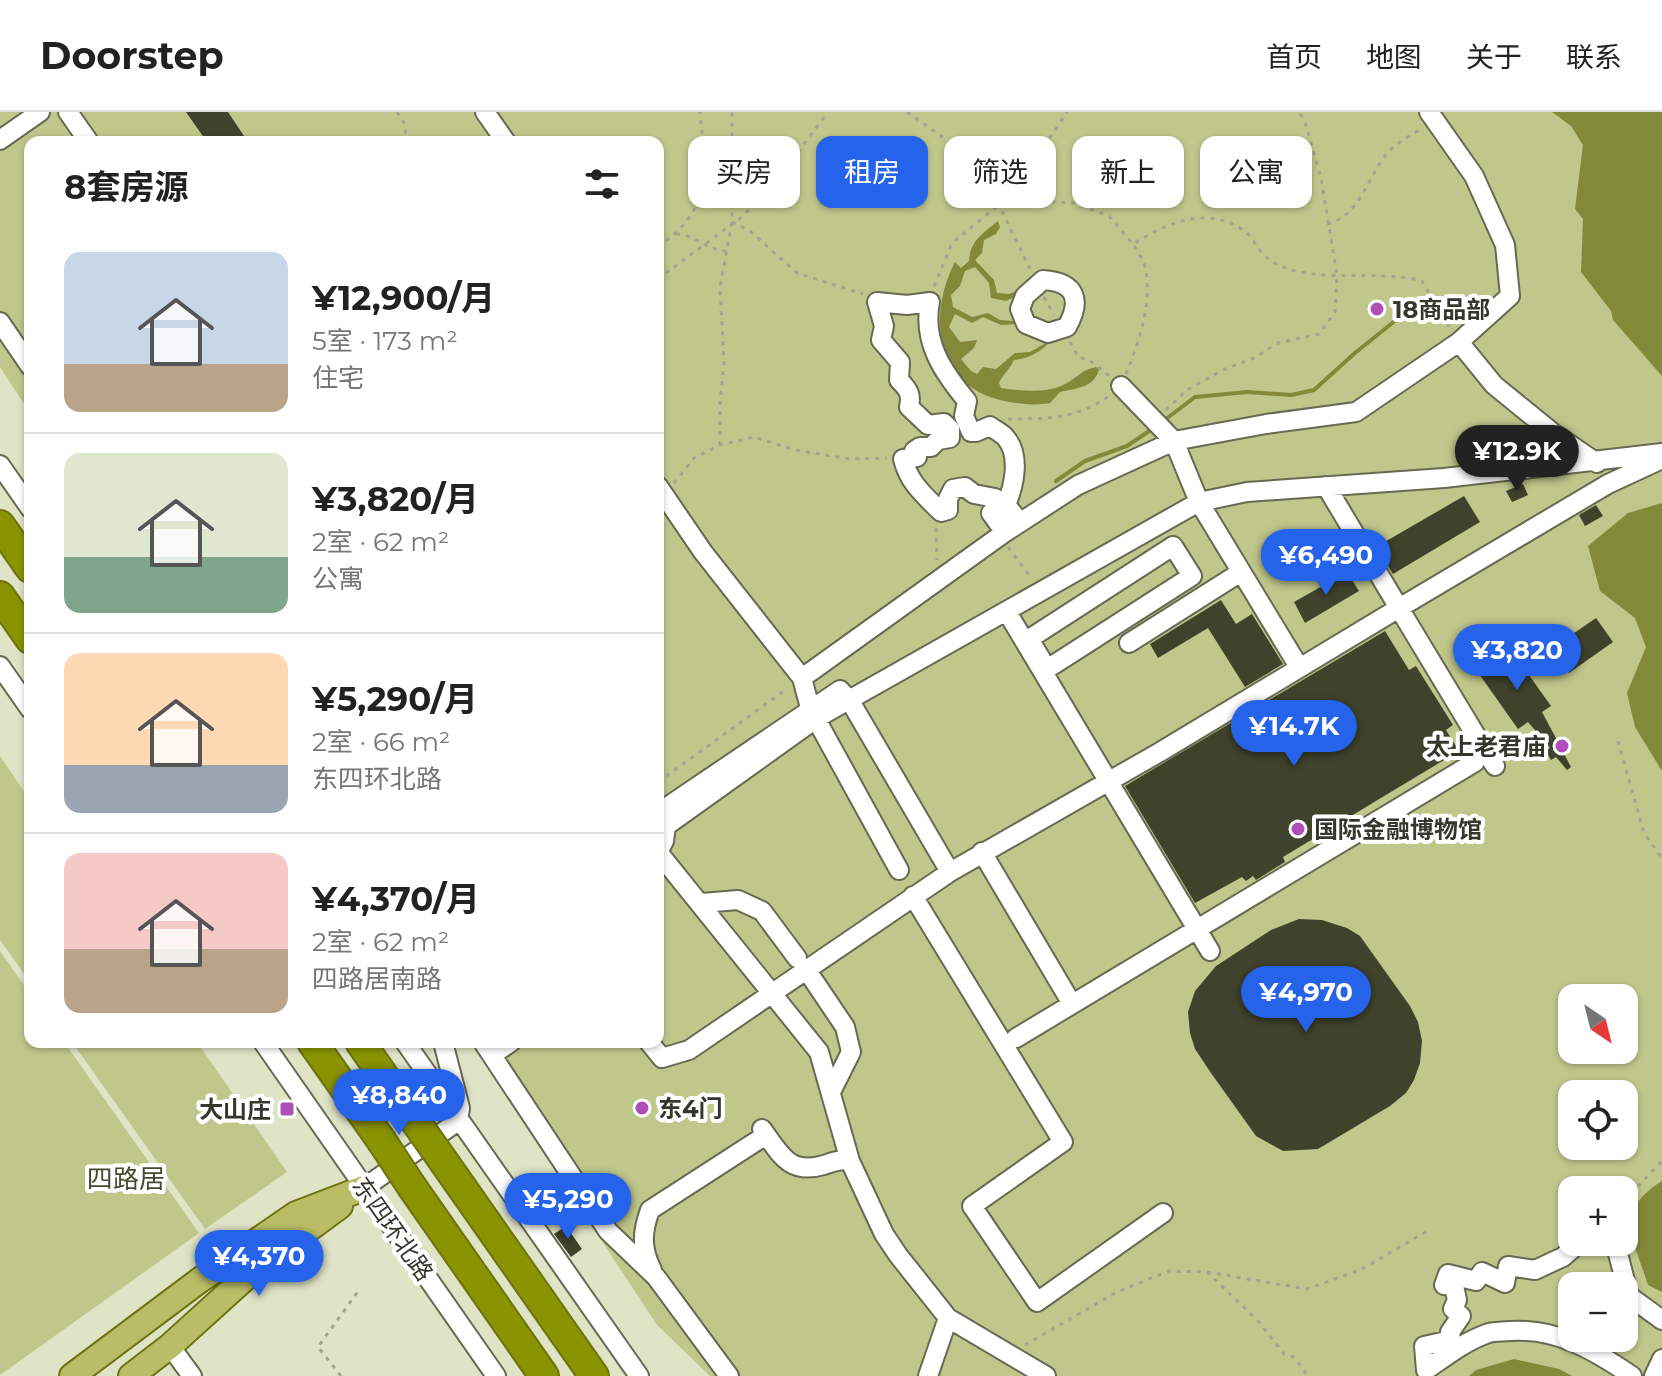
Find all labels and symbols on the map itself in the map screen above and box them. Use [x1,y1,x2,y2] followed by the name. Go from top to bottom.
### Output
[1393,295,1490,324] place label: 18商品部
[1368,300,1386,318] marker: 18商品部
[1452,425,1582,493] pin: ¥12.9K
[1261,529,1391,597] pin: ¥6,490
[1452,624,1582,692] pin: ¥3,820
[1229,700,1359,768] pin: ¥14.7K
[1426,732,1546,761] place label: 太上老君庙
[1553,737,1571,755] marker: 太上老君庙
[1314,815,1482,844] place label: 国际金融博物馆
[1289,820,1307,838] marker: 国际金融博物馆
[1241,966,1371,1034] pin: ¥4,970
[1558,984,1638,1064] north arrow
[334,1069,464,1137] pin: ¥8,840
[658,1094,723,1123] place label: 东4门
[199,1095,271,1124] place label: 大山庄
[633,1099,651,1117] marker: 东4门
[278,1100,296,1118] marker: 大山庄
[87,1163,165,1195] district label: 四路居
[347,1172,439,1286] street label: 东四环北路
[503,1173,633,1241] pin: ¥5,290
[194,1230,324,1298] pin: ¥4,370

